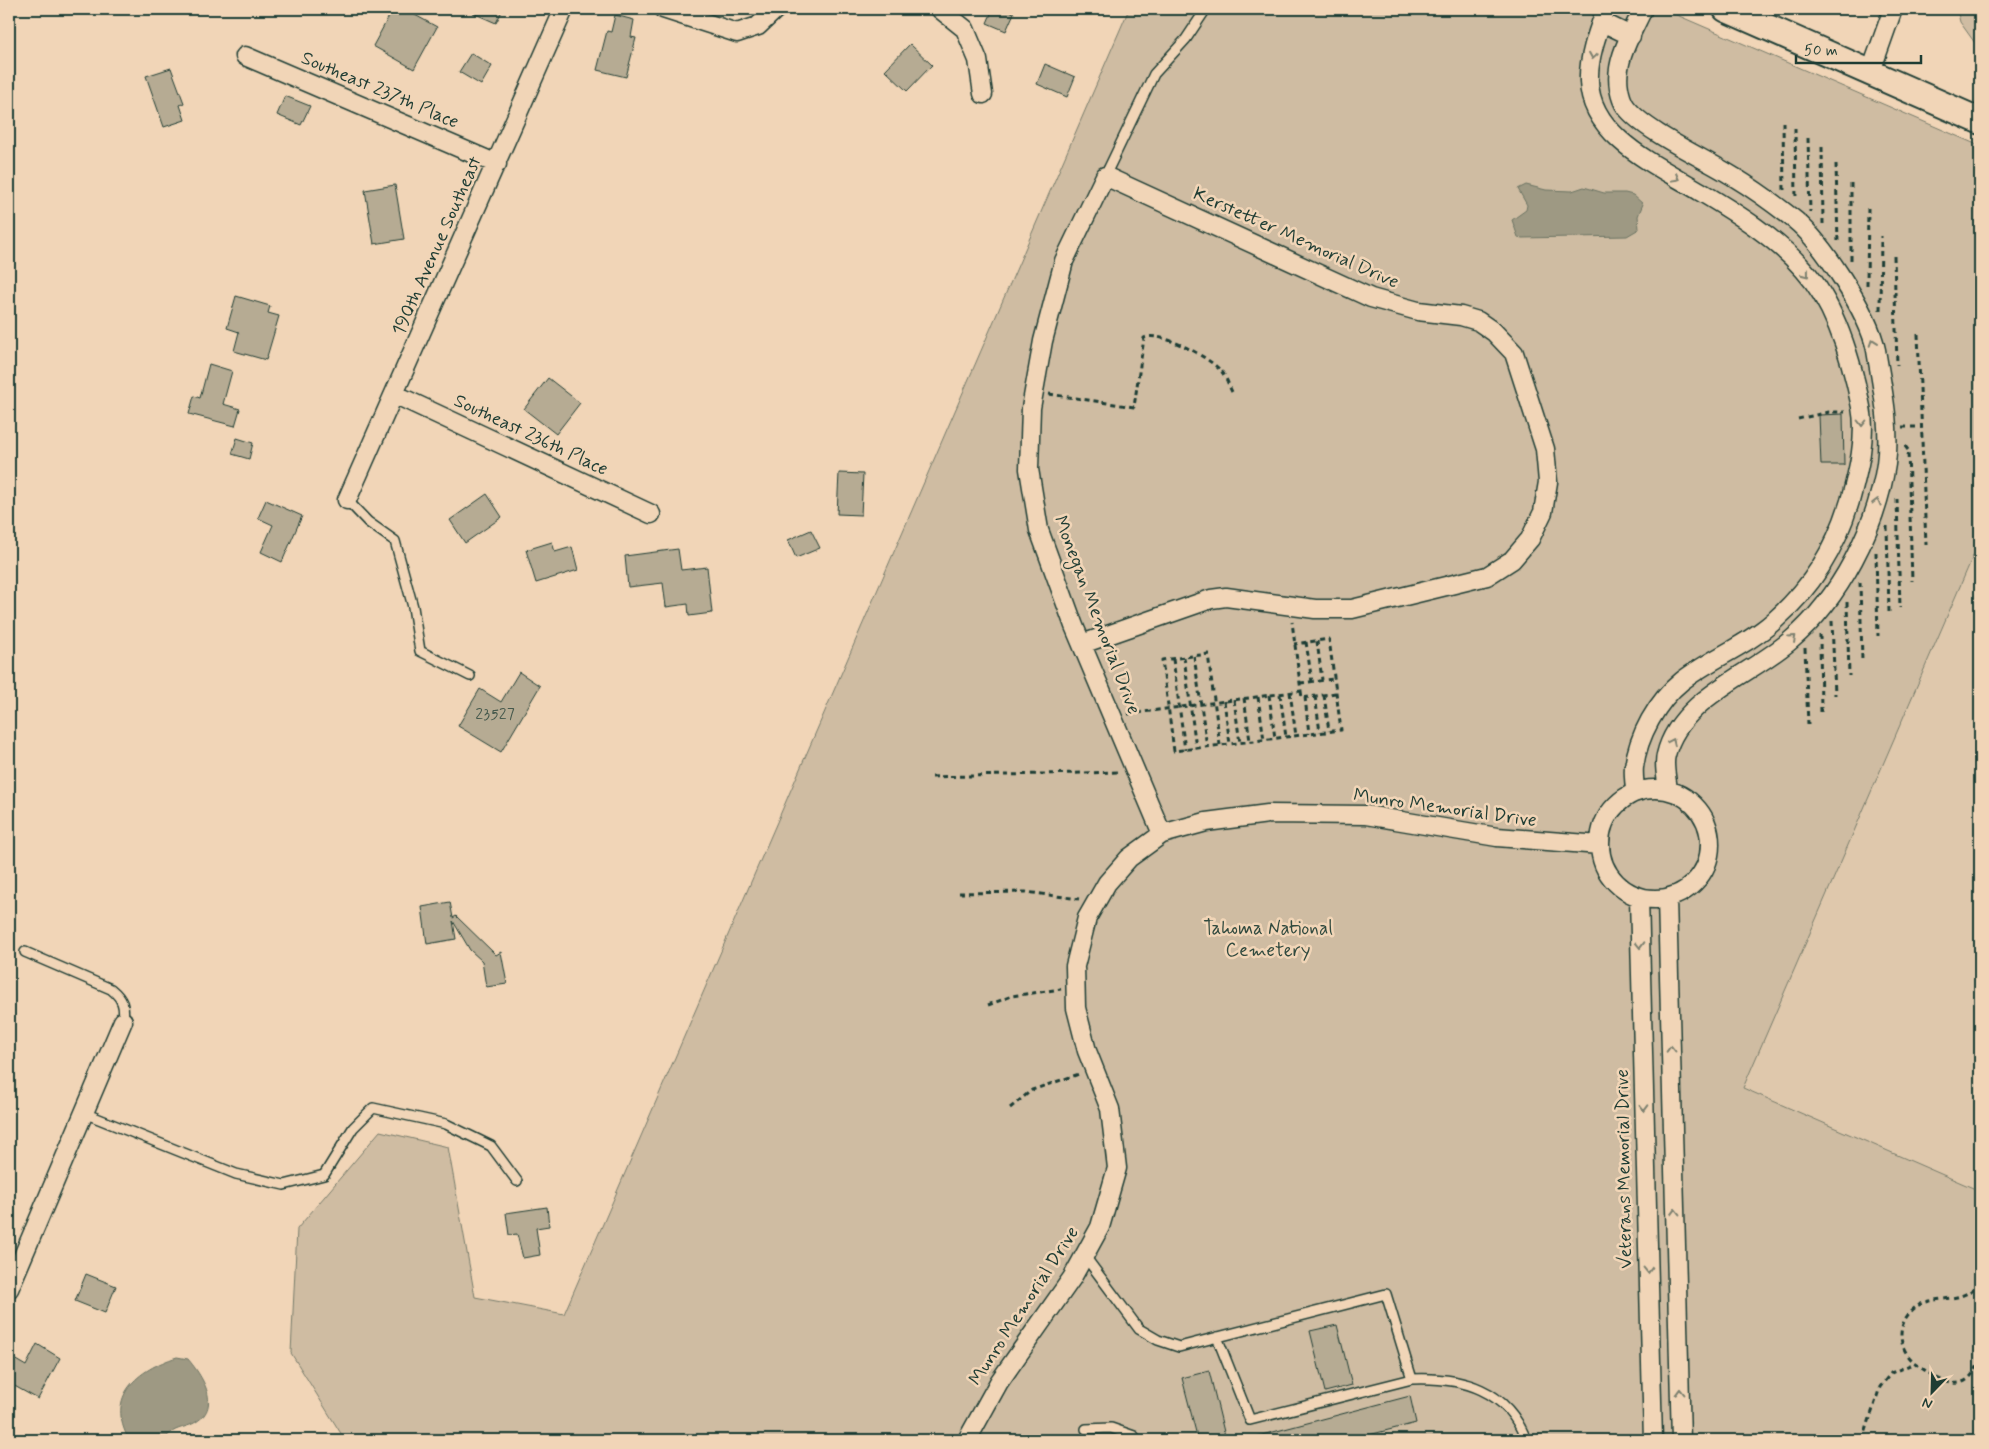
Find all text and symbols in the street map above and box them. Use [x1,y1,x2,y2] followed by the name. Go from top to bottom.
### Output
[1796,32,1922,64] scale bar
[1804,41,1838,61] text: 50 m
[297,45,463,135] street label: Southeast 237th Place
[1588,51,1598,60] one-way arrow
[386,153,488,339] street label: 190th Avenue Southeast
[1671,171,1680,181] one-way arrow
[1189,181,1403,295] street label: Kerstetter Memorial Drive
[1800,268,1809,277] one-way arrow
[1869,338,1879,347] one-way arrow
[450,388,612,482] street label: Southeast 236th Place
[1857,420,1867,428] one-way arrow
[1871,498,1882,507] one-way arrow
[1046,512,1146,719] street label: Monegan Memorial Drive
[1787,635,1796,644] one-way arrow
[475,704,515,725] house number: 23527
[1665,739,1675,748] one-way arrow
[1352,783,1538,833] street label: Munro Memorial Drive
[1203,916,1333,963] park label: Tahoma National Cemetery
[1635,942,1645,950] one-way arrow
[1666,1045,1676,1052] one-way arrow
[1610,1069,1638,1269] street label: Veterans Memorial Drive
[1639,1104,1649,1112] one-way arrow
[1670,1207,1680,1215] one-way arrow
[963,1222,1085,1390] street label: Munro Memorial Drive
[1643,1266,1653,1274] one-way arrow
[1906,1366,1956,1416] north arrow
[1674,1387,1685,1395] one-way arrow
[1920,1393,1935,1413] text: N

